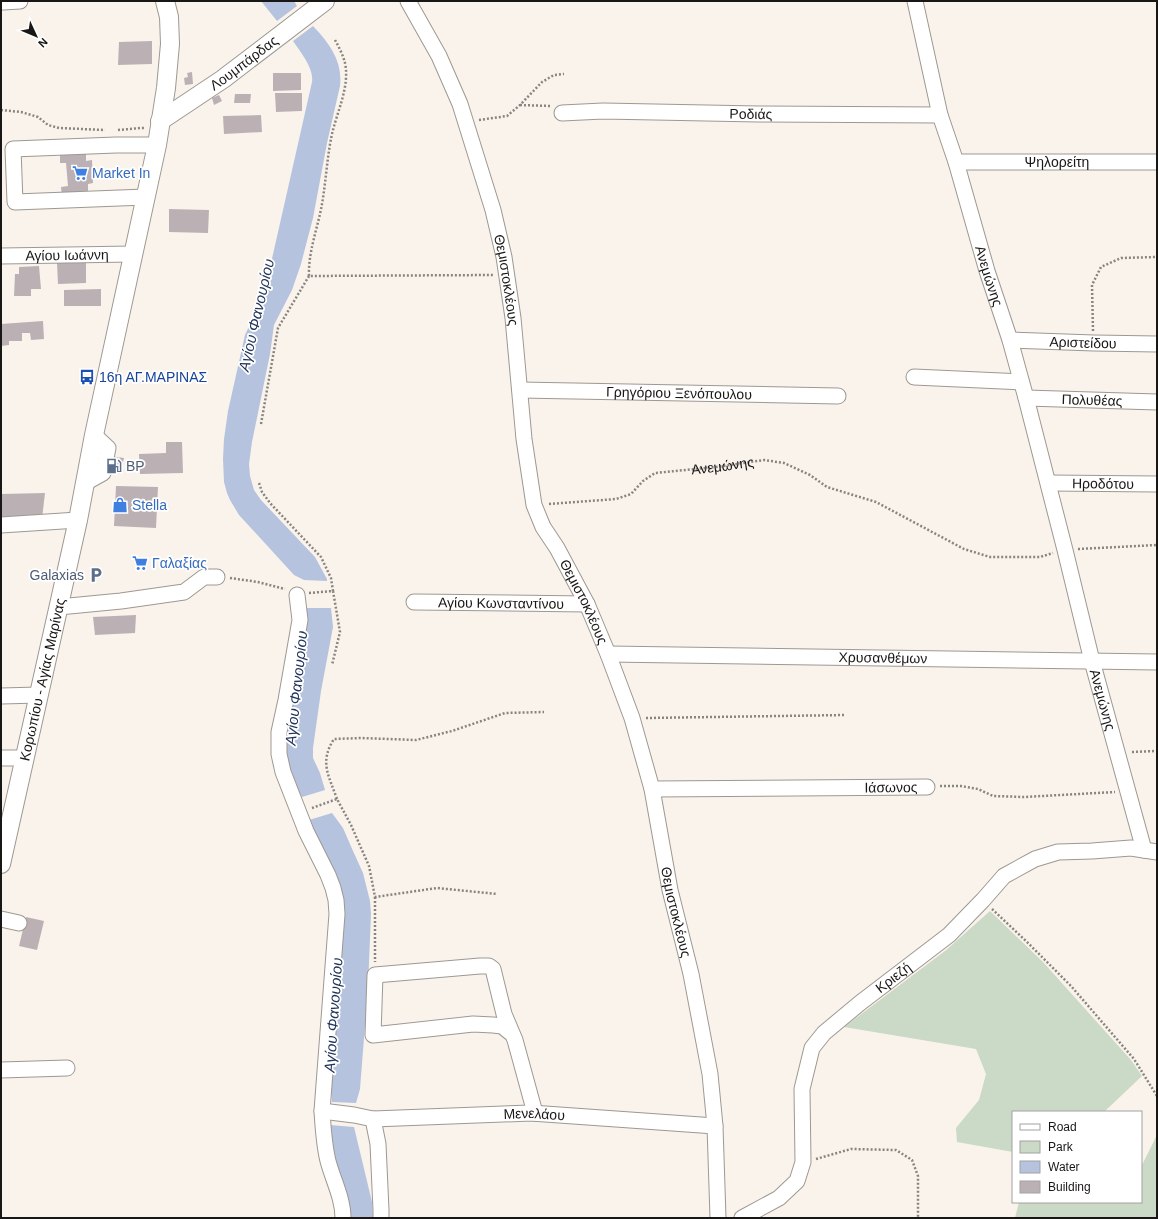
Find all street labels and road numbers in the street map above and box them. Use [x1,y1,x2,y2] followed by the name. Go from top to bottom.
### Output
[207,32,281,94] street label: Λουμπάρδας
[729,105,773,122] street label: Ροδιάς
[1025,154,1089,170] street label: Ψηλορείτη
[491,233,522,327] street label: Θεμιστοκλέους
[972,244,1006,309] street label: Ανεμώνης
[25,246,109,264] street label: Αγίου Ιωάννη
[1049,333,1117,351] street label: Αριστείδου
[606,384,752,402] street label: Γρηγόριου Ξενόπουλου
[1061,391,1123,409] street label: Πολυθέας
[690,454,755,477] street label: Ανεμώνης
[1072,475,1134,492] street label: Ηροδότου
[557,557,611,647] street label: Θεμιστοκλέους
[438,594,564,612] street label: Αγίου Κωνσταντίνου
[16,596,68,762] street label: Κορωπίου - Αγίας Μαρίνας
[838,649,927,666] street label: Χρυσανθέμων
[1087,667,1119,733] street label: Ανεμώνης
[864,779,918,795] street label: Ιάσωνος
[658,865,695,959] street label: Θεμιστοκλέους
[872,959,914,996] street label: Κριεζή
[503,1105,565,1123] street label: Μενελάου

